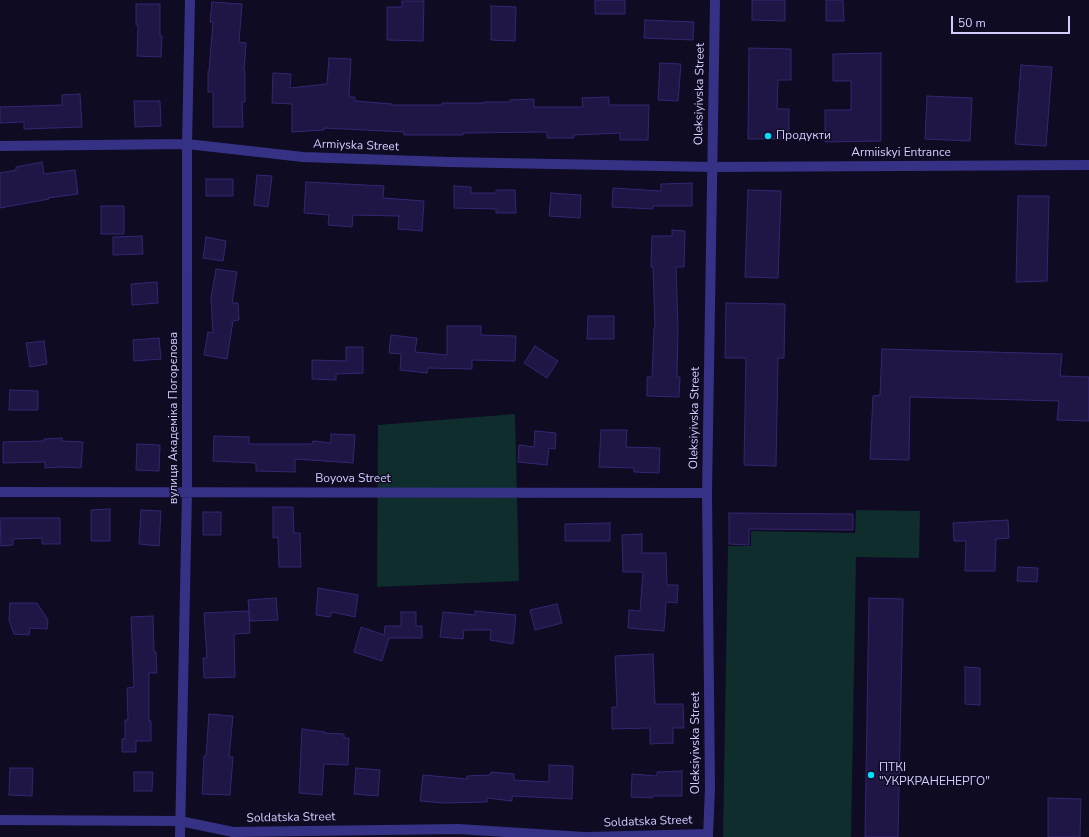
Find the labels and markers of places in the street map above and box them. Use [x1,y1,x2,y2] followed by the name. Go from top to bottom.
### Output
[776,129,831,143] place label: Продукти
[763,131,773,141] marker: Продукти
[879,761,990,789] place label: ПТКІ "УКРКРАНЕНЕРГО"
[866,770,876,780] marker: ПТКІ "УКРКРАНЕНЕРГО"

